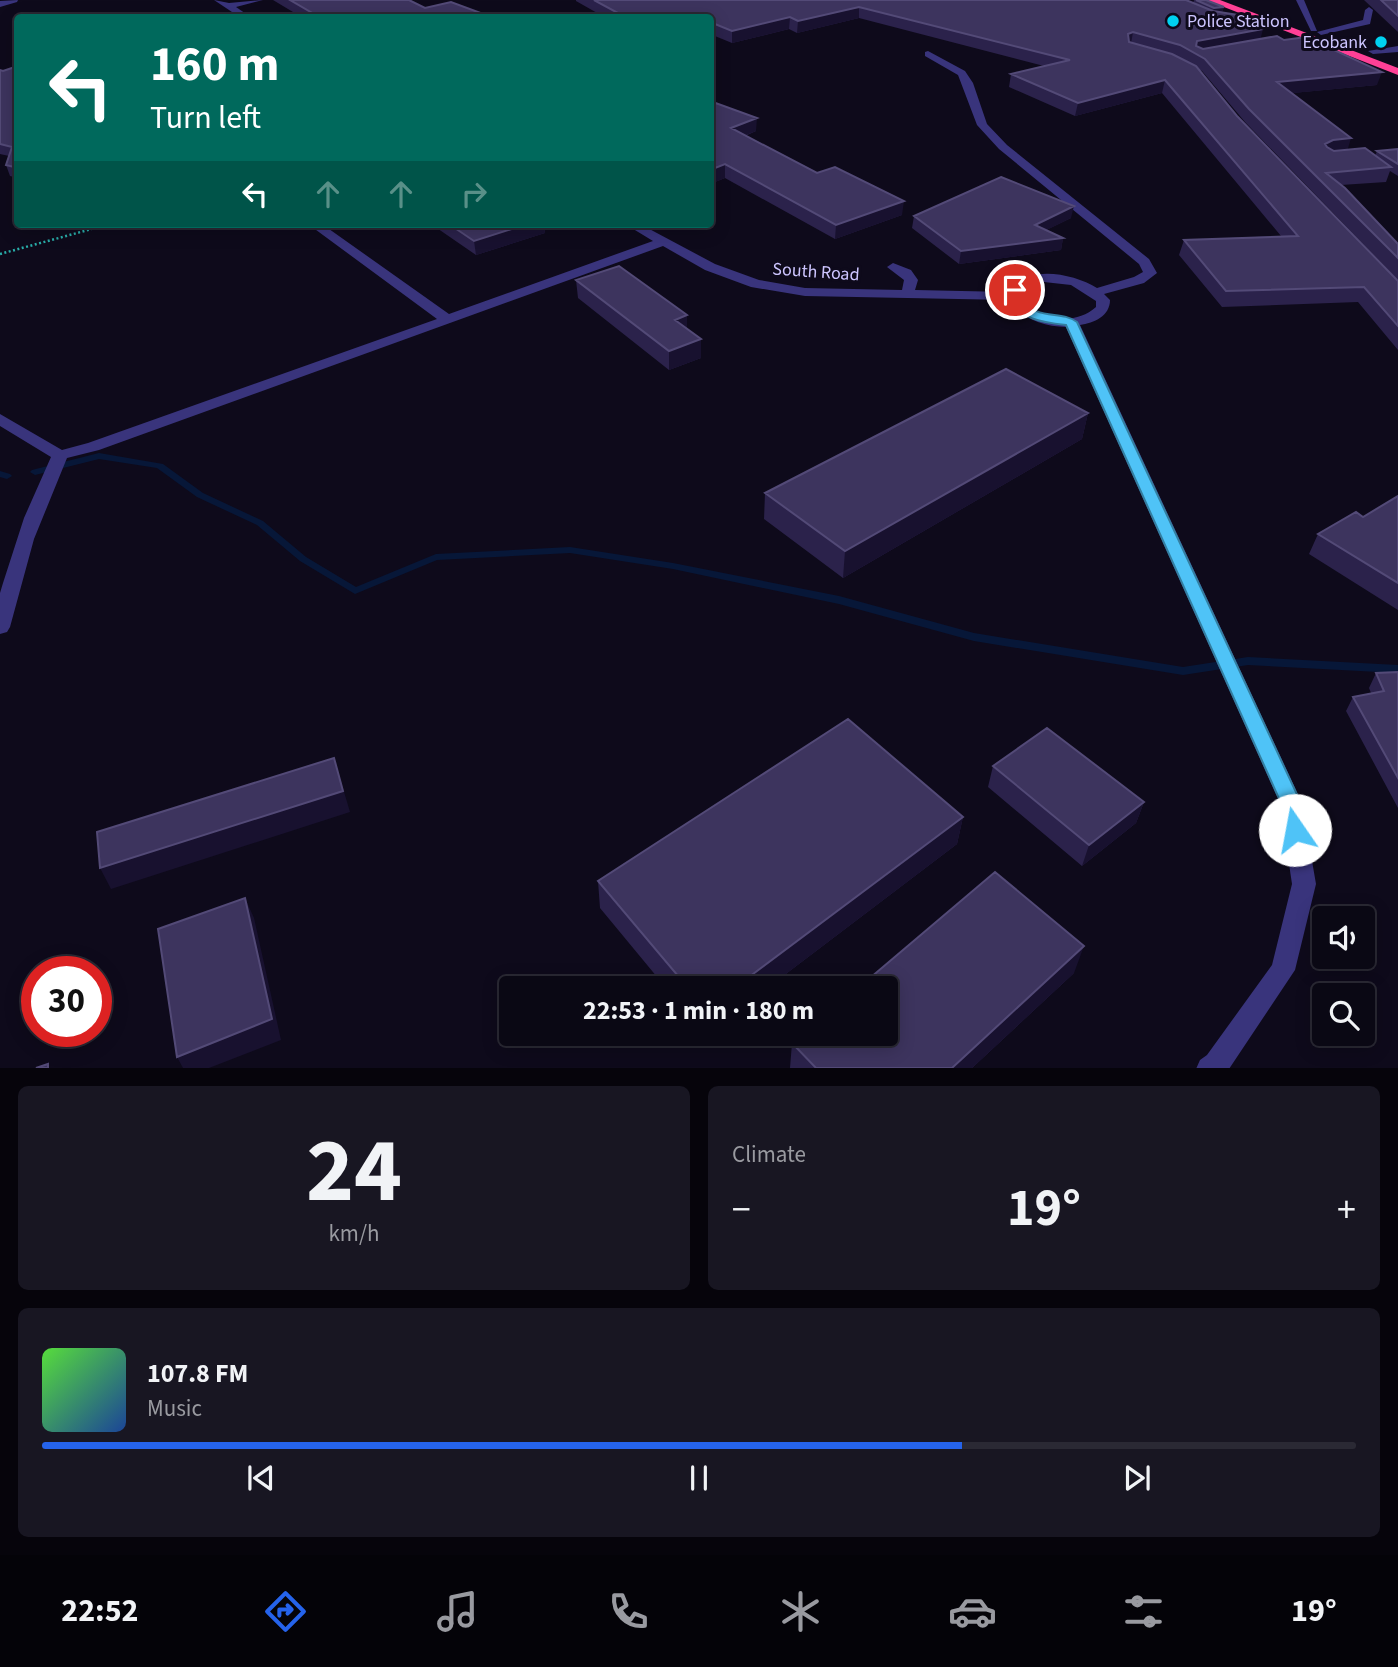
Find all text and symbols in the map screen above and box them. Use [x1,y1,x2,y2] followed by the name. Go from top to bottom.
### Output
[1187,9,1290,34] place label: Police Station
[1165,13,1181,29] marker: Police Station
[150,30,279,100] text: 160 m
[1303,30,1367,55] place label: Ecobank
[1373,34,1389,50] marker: Ecobank
[35,42,126,133] icon: left
[150,95,261,141] text: Turn left
[236,175,274,213] icon: left
[309,175,347,213] icon: ahead
[382,175,420,213] icon: ahead
[455,175,493,213] icon: right
[772,256,860,288] street label: South Road
[985,260,1045,320] pin
[996,271,1034,309] icon: arrive
[1258,793,1332,867] position arrow
[1312,906,1375,1046] map controls
[1312,906,1375,969] button: sound
[21,956,112,1047] speed limit sign: 30
[1312,983,1375,1046] button: search
[583,992,814,1029] text: 22:53 · 1 min · 180 m
[306,1107,402,1236] text: 24
[732,1138,806,1171] text: Climate
[1007,1172,1081,1246] text: 19°
[732,1183,751,1237] text: −
[1337,1183,1356,1237] text: +
[328,1217,380,1250] text: km/h
[147,1355,248,1392] text: 107.8 FM
[147,1392,202,1425] text: Music
[242,1459,280,1497] icon: previous
[680,1459,718,1497] icon: pause
[1118,1459,1156,1497] icon: next
[261,1587,310,1636] icon: directions
[433,1587,482,1636] icon: music
[604,1587,653,1636] icon: phone
[776,1587,825,1636] icon: climate
[948,1587,997,1636] icon: car
[1119,1587,1168,1636] icon: filters
[61,1588,139,1634] text: 22:52
[1291,1588,1337,1634] text: 19°

